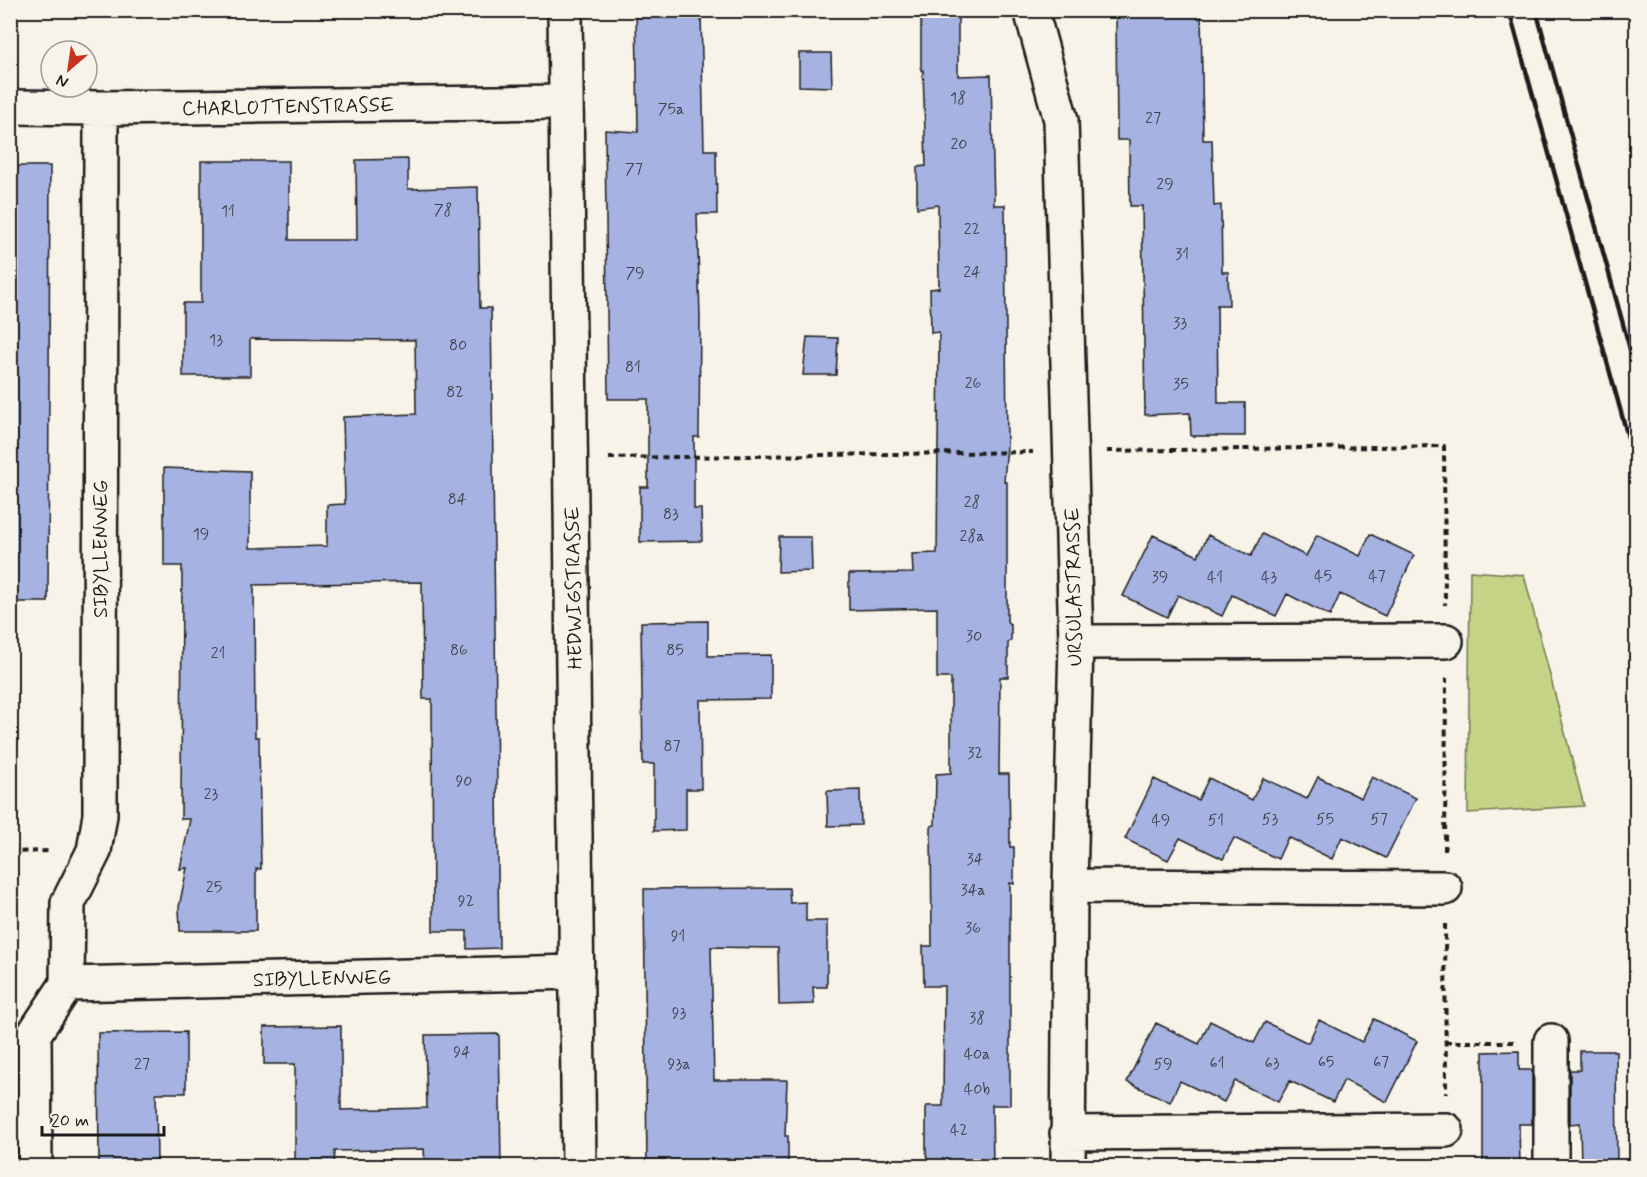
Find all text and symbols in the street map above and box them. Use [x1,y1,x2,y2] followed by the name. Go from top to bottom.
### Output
[39,39,99,99] north arrow
[53,69,72,93] text: N
[950,88,966,109] house number: 18
[182,92,394,123] street label: CHARLOTTENSTRASSE
[658,99,684,120] house number: 75a
[1145,108,1161,129] house number: 27
[951,134,968,155] house number: 20
[625,159,643,180] house number: 77
[1156,174,1174,195] house number: 29
[434,200,452,221] house number: 78
[221,201,235,222] house number: 11
[964,219,980,240] house number: 22
[1175,244,1189,265] house number: 31
[963,262,981,283] house number: 24
[625,263,645,284] house number: 79
[1173,313,1187,334] house number: 33
[209,330,223,351] house number: 13
[449,335,467,356] house number: 80
[625,357,641,378] house number: 81
[965,373,981,394] house number: 26
[1173,374,1189,395] house number: 35
[446,382,464,403] house number: 82
[88,480,115,618] street label: SIBYLLENWEG
[448,489,467,510] house number: 84
[964,492,980,513] house number: 28
[663,504,679,525] house number: 83
[560,506,589,670] street label: HEDWIGSTRASSE
[1060,507,1089,667] street label: URSULASTRASSE
[193,524,209,545] house number: 19
[960,526,984,547] house number: 28a
[1314,566,1332,587] house number: 45
[1368,566,1386,587] house number: 47
[1152,567,1168,588] house number: 39
[1207,567,1223,588] house number: 41
[1261,567,1277,588] house number: 43
[966,626,982,647] house number: 30
[450,640,468,661] house number: 86
[666,640,684,661] house number: 85
[211,643,225,664] house number: 21
[663,736,681,757] house number: 87
[967,743,983,764] house number: 32
[455,771,473,792] house number: 90
[204,784,219,805] house number: 23
[1262,809,1278,830] house number: 53
[1316,809,1334,830] house number: 55
[1370,809,1388,830] house number: 57
[1152,810,1170,831] house number: 49
[1208,810,1224,831] house number: 51
[967,849,984,870] house number: 34
[206,877,222,898] house number: 25
[960,880,986,901] house number: 34a
[458,891,474,912] house number: 92
[965,918,981,939] house number: 36
[671,926,685,947] house number: 91
[253,965,391,994] street label: SIBYLLENWEG
[672,1003,687,1024] house number: 93
[969,1008,985,1029] house number: 38
[453,1042,471,1063] house number: 94
[964,1044,990,1065] house number: 40a
[1318,1052,1334,1073] house number: 65
[1373,1052,1389,1073] house number: 67
[1209,1053,1225,1074] house number: 61
[1265,1053,1280,1074] house number: 63
[134,1054,150,1075] house number: 27
[668,1054,690,1075] house number: 93a
[1153,1054,1173,1075] house number: 59
[964,1079,990,1100] house number: 40b
[42,1099,164,1137] scale bar
[51,1109,89,1133] text: 20 m
[950,1120,968,1141] house number: 42

